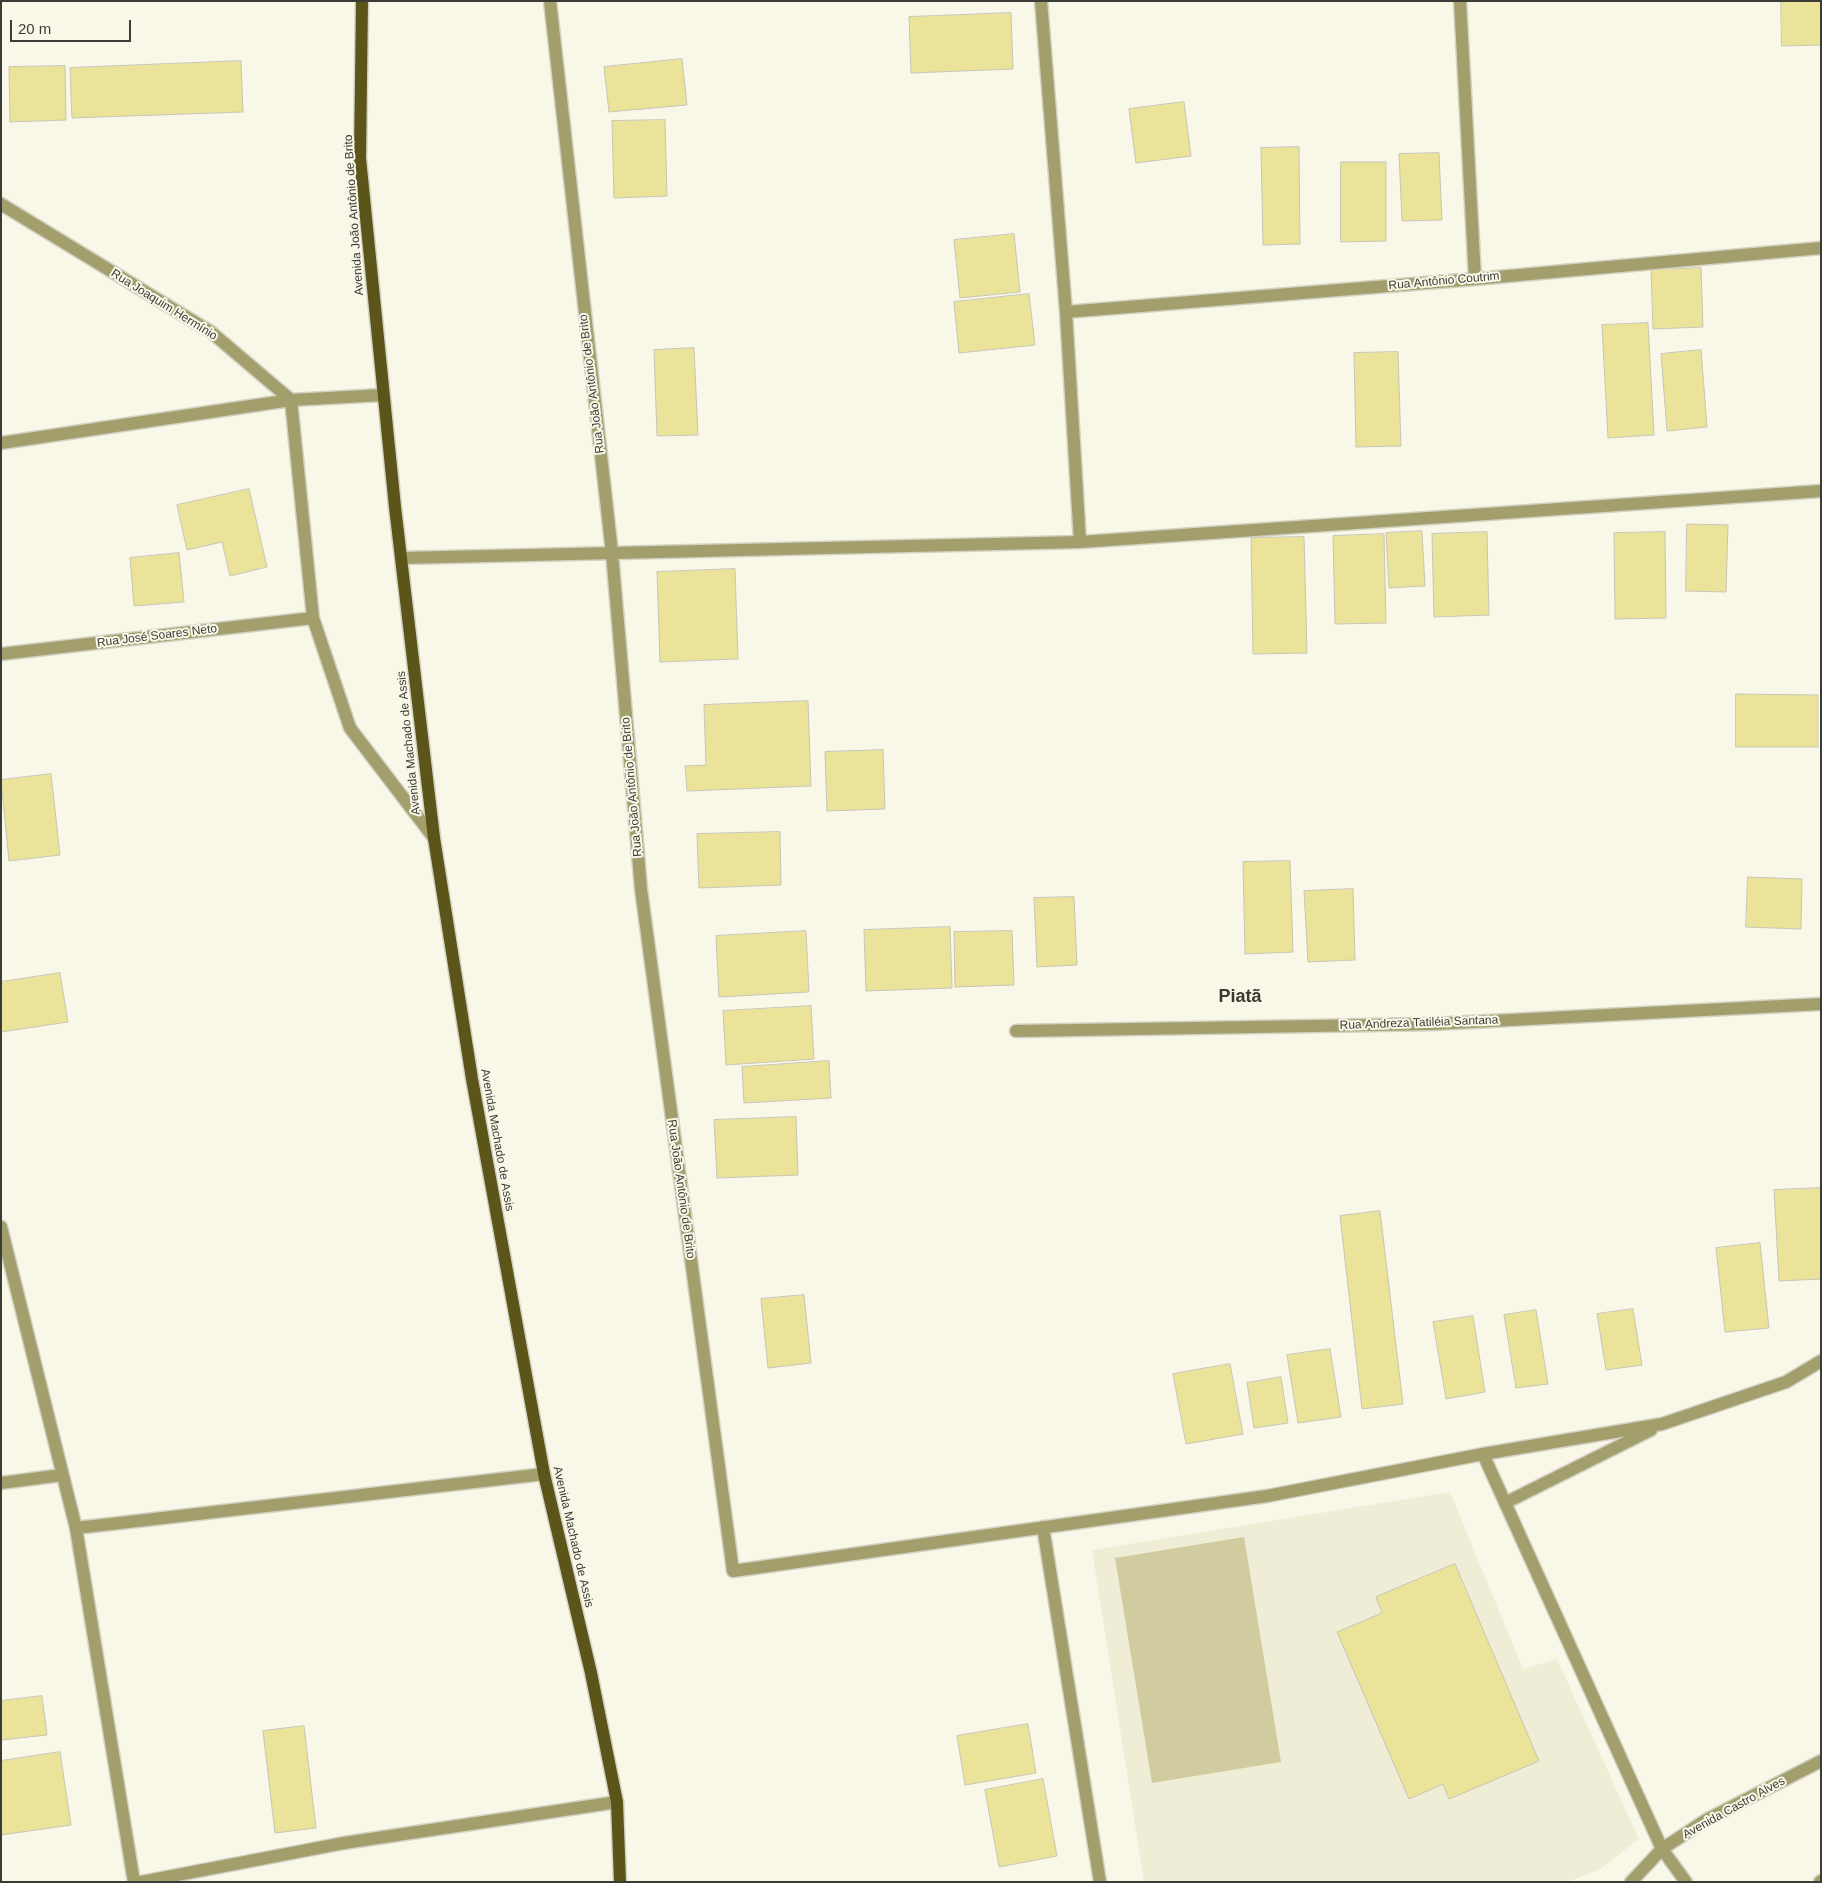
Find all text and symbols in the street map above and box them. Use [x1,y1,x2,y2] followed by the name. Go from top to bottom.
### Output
[12,10,134,42] scale bar
[18,20,51,37] text: 20 m
[341,134,367,296] street label: Avenida João Antônio de Brito
[108,266,220,344] street label: Rua Joaquim Hermínio
[1388,269,1500,293] street label: Rua Antônio Coutrim
[576,314,608,454] street label: Rua João Antônio de Brito
[96,621,218,651] street label: Rua José Soares Neto
[394,670,424,816] street label: Avenida Machado de Assis
[619,717,645,857] street label: Rua João Antônio de Brito
[1218,986,1262,1008] district label: Piatã
[1339,1013,1499,1033] street label: Rua Andreza Tatiléia Santana
[477,1068,517,1212] street label: Avenida Machado de Assis
[664,1119,698,1259] street label: Rua João Antônio de Brito
[550,1465,596,1609] street label: Avenida Machado de Assis
[1680,1774,1788,1842] street label: Avenida Castro Alves

